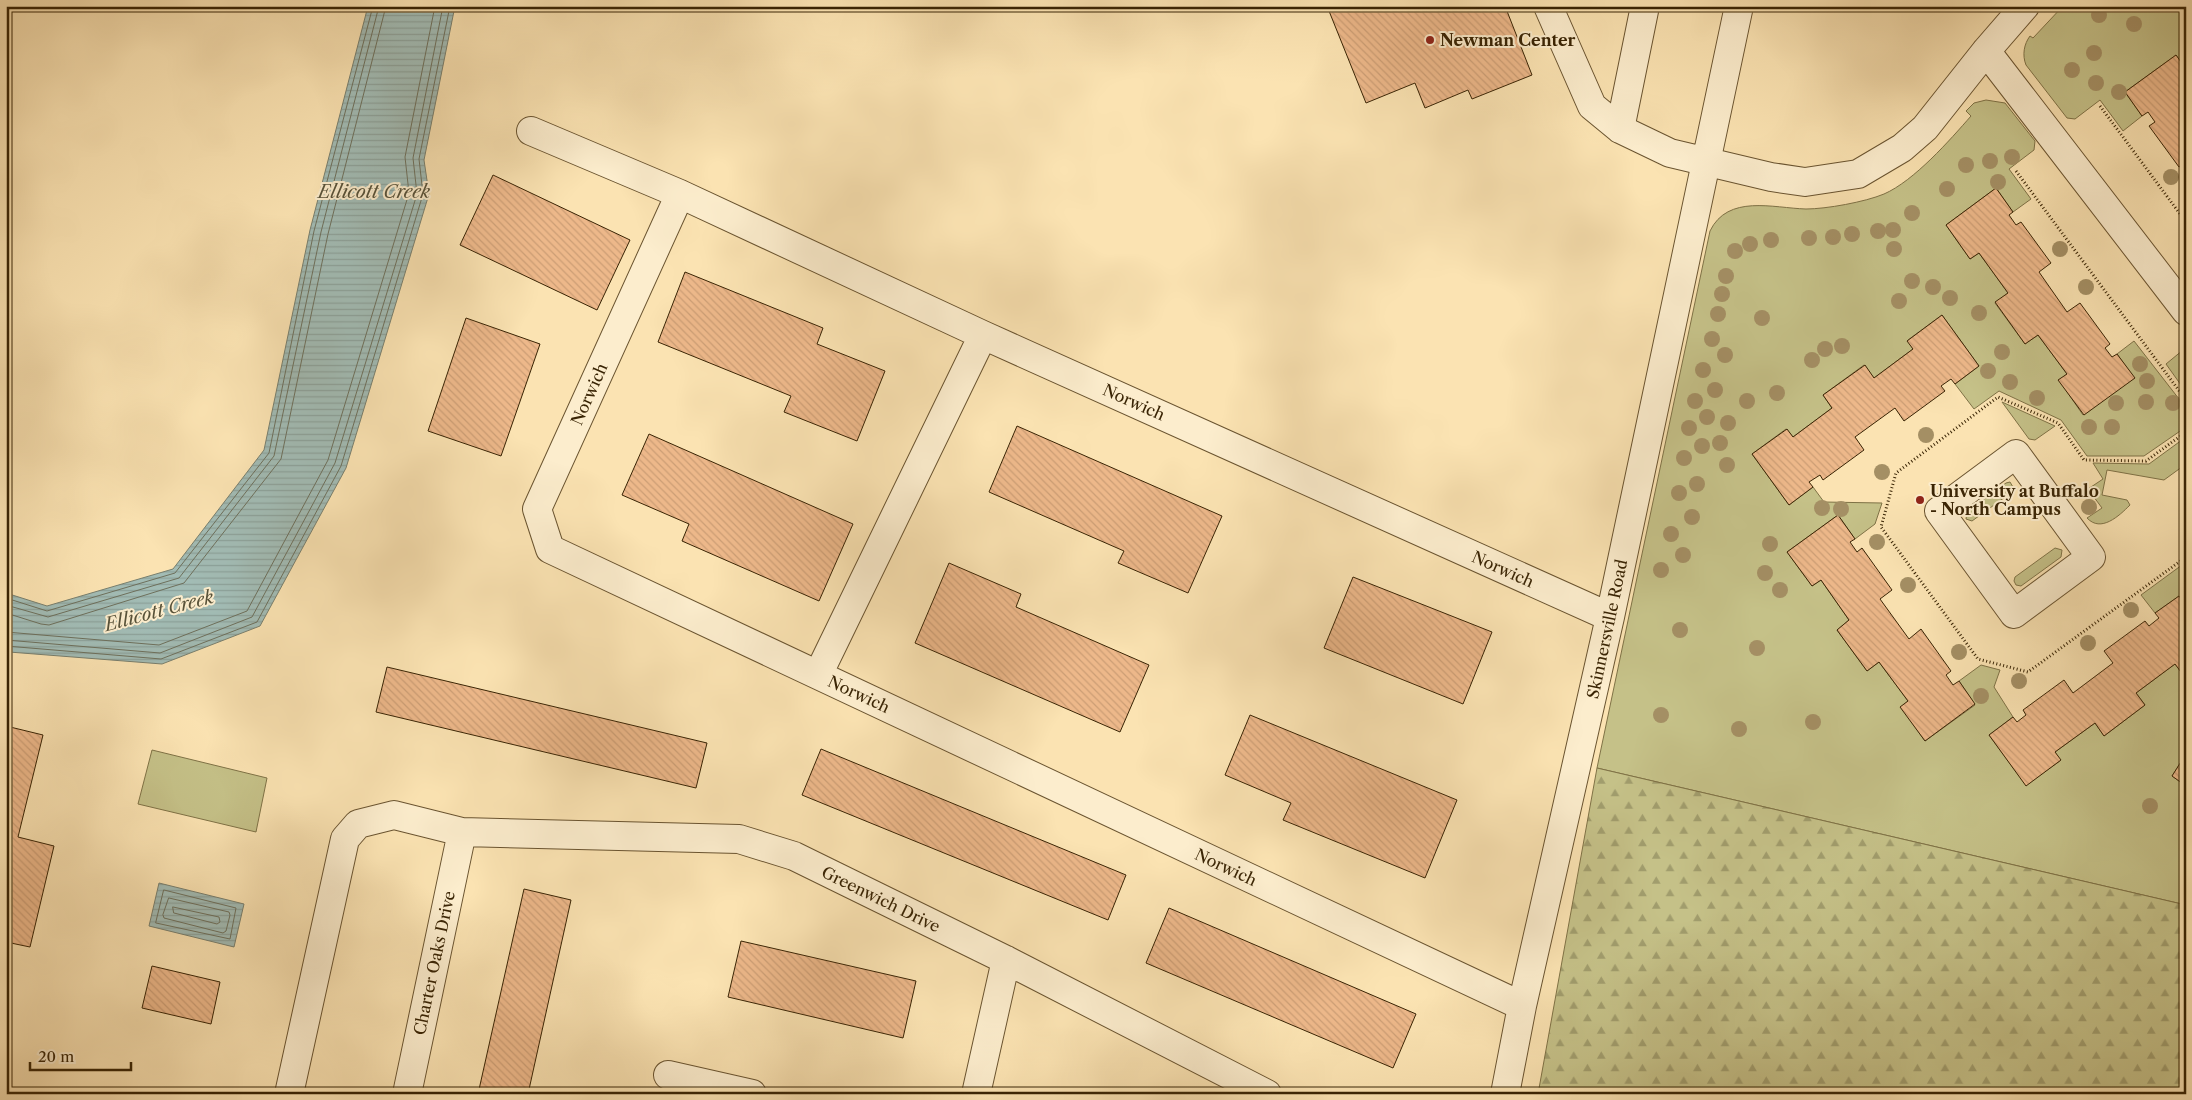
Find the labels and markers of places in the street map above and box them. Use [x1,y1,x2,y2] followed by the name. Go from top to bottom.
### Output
[1440,30,1576,50] place label: Newman Center
[1424,34,1436,46] marker: Newman Center
[1930,481,2099,519] place label: University at Buffalo - North Campus
[1914,494,1926,506] marker: University at Buffalo - North Campus

